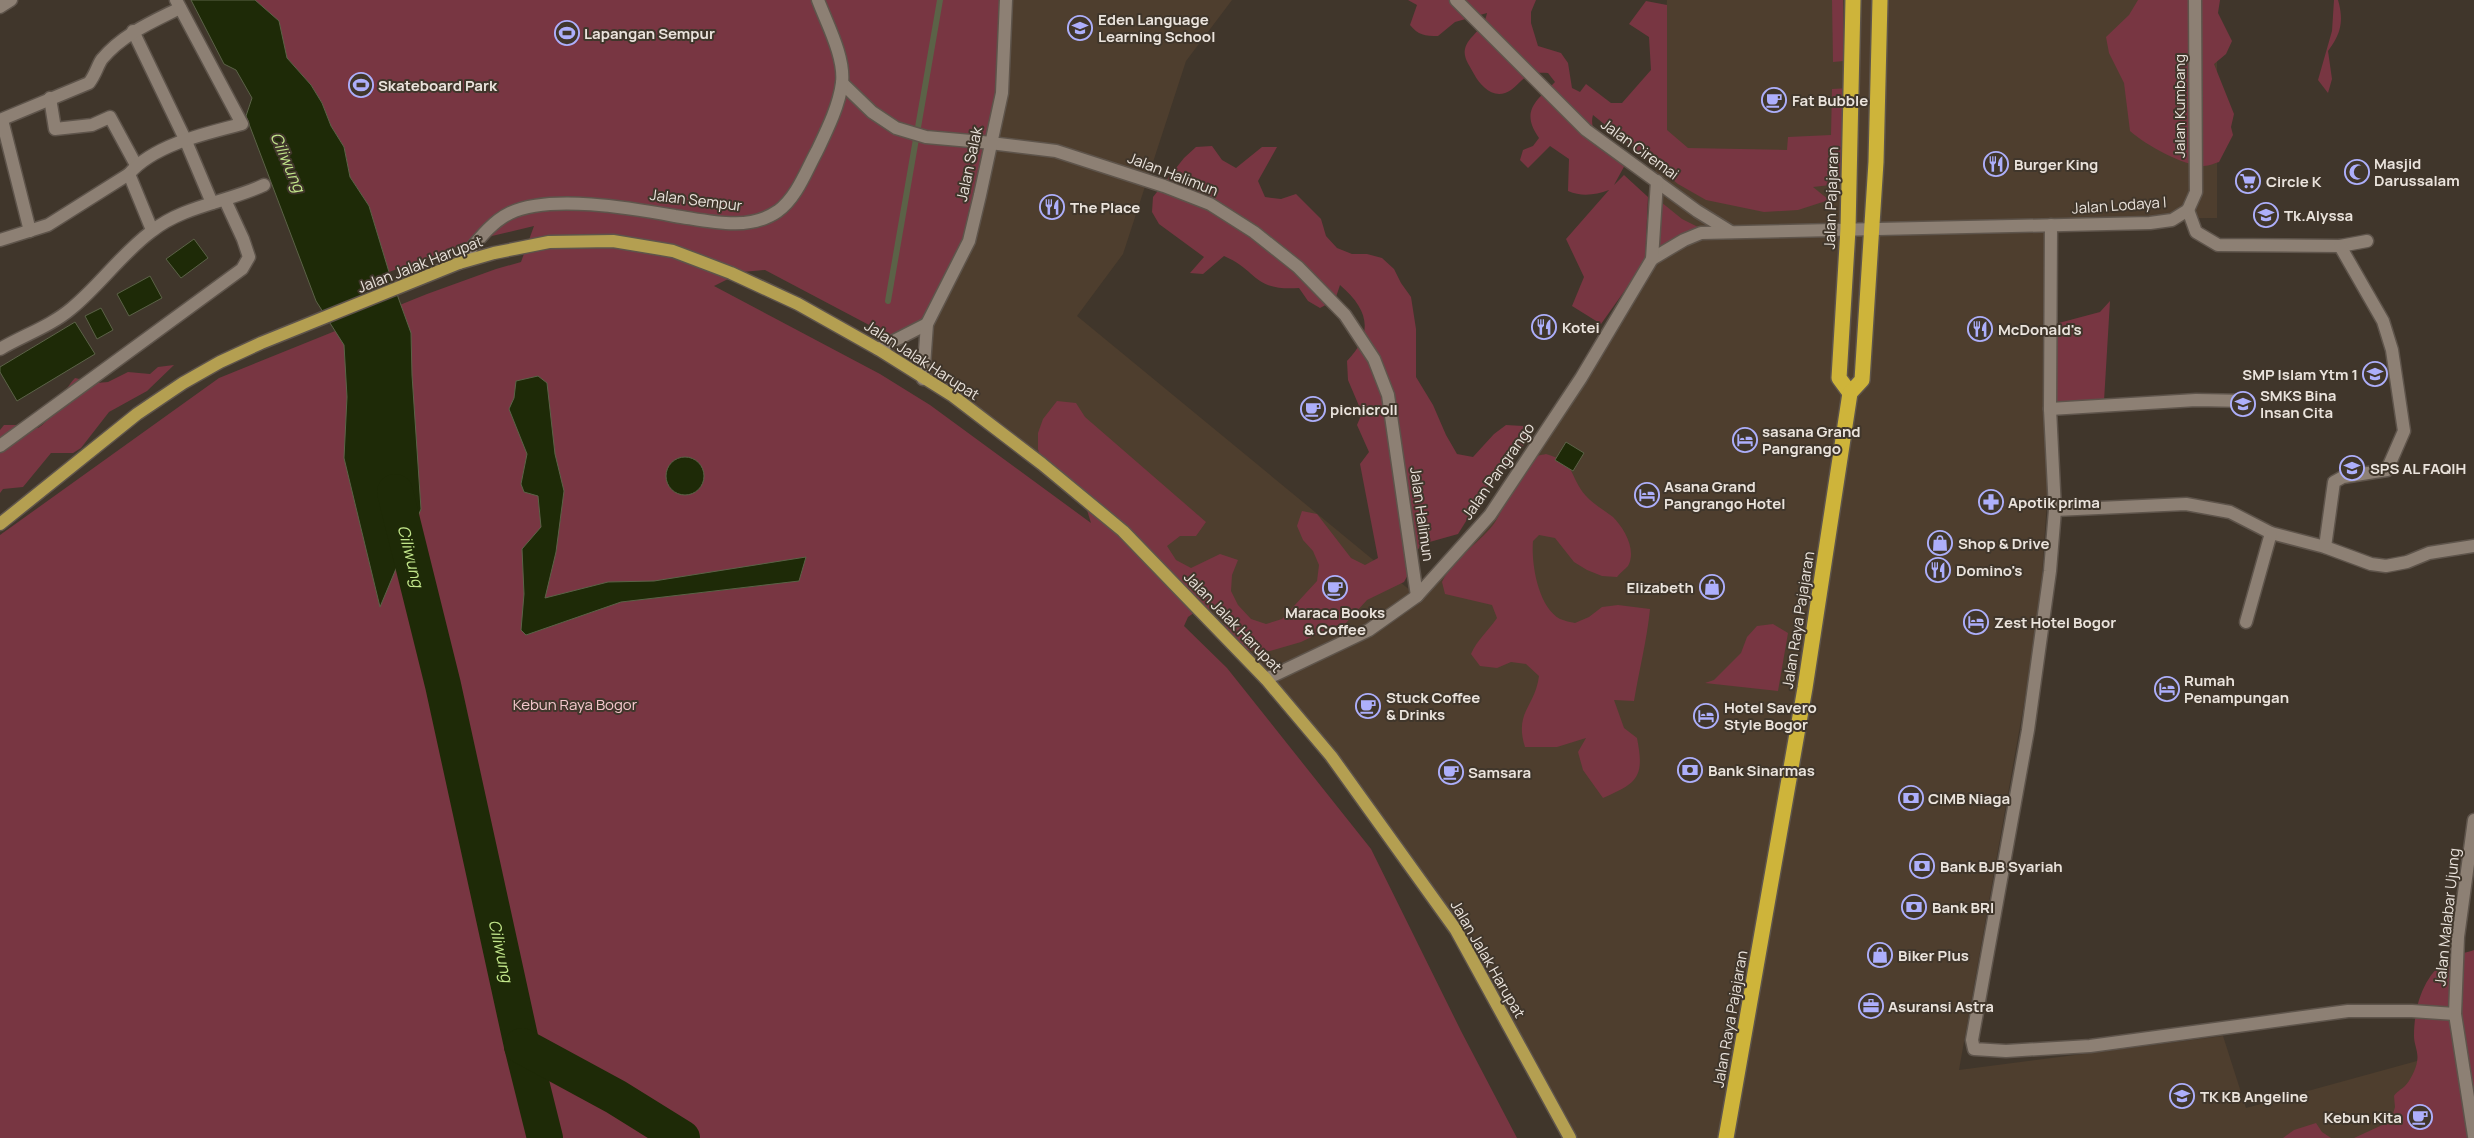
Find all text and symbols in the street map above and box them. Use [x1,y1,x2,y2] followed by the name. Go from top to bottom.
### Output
[1098,9,1215,47] place label: Eden Language Learning School
[1067,15,1093,41] school or university icon: Eden Language Learning School
[554,20,580,46] sports icon: Lapangan Sempur
[584,23,715,44] place label: Lapangan Sempur
[2169,54,2190,158] street label: Jalan Kumbang
[348,72,374,98] sports icon: Skateboard Park
[378,75,498,96] place label: Skateboard Park
[1761,87,1787,113] cafe icon: Fat Bubble
[1792,90,1868,111] place label: Fat Bubble
[1597,114,1683,184] street label: Jalan Ciremai
[951,124,987,203] street label: Jalan Salak
[265,129,311,197] water label: Ciliwung
[1819,146,1843,250] street label: Jalan Pajajaran
[1125,147,1221,201] street label: Jalan Halimun
[1983,151,2009,177] restaurant icon: Burger King
[2374,153,2460,191] place label: Masjid Darussalam
[2014,154,2098,175] place label: Burger King
[2344,159,2370,185] mosque icon: Masjid Darussalam
[2235,168,2261,194] supermarket icon: Circle K
[2266,171,2322,192] place label: Circle K
[649,184,744,216] street label: Jalan Sempur
[2071,191,2167,219] street label: Jalan Lodaya I
[1039,194,1065,220] restaurant icon: The Place
[1070,197,1140,218] place label: The Place
[2253,202,2279,228] school or university icon: Tk.Alyssa
[2284,205,2353,226] place label: Tk.Alyssa
[354,230,486,298] street label: Jalan Jalak Harupat
[1531,314,1557,340] restaurant icon: Kotei
[861,315,983,405] street label: Jalan Jalak Harupat
[1967,316,1993,342] restaurant icon: McDonald's
[1562,317,1600,338] place label: Kotei
[1998,319,2082,340] place label: McDonald's
[2362,361,2388,387] school or university icon: SMP Islam Ytm 1
[2242,364,2358,385] place label: SMP Islam Ytm 1
[2260,385,2337,423] place label: SMKS Bina Insan Cita
[2230,391,2256,417] school or university icon: SMKS Bina Insan Cita
[1300,396,1326,422] cafe icon: picnicroll
[1330,399,1398,420] place label: picnicroll
[1457,418,1539,524] street label: Jalan Pangrango
[1762,421,1860,459] place label: sasana Grand Pangrango
[1732,427,1758,453] hotel icon: sasana Grand Pangrango
[2339,455,2365,481] school or university icon: SPS AL FAQIH
[2370,458,2466,479] place label: SPS AL FAQIH
[1405,465,1439,563] street label: Jalan Halimun
[1664,476,1785,514] place label: Asana Grand Pangrango Hotel
[1634,482,1660,508] hotel icon: Asana Grand Pangrango Hotel
[1978,489,2004,515] pharmacy icon: Apotik prima
[2008,492,2100,513] place label: Apotik prima
[393,523,430,591] water label: Ciliwung
[1927,530,1953,556] shop icon: Shop & Drive
[1958,533,2050,554] place label: Shop & Drive
[1777,550,1819,690] street label: Jalan Raya Pajajaran
[1925,557,1951,583] restaurant icon: Domino's
[1956,560,2022,581] place label: Domino's
[1179,567,1287,677] street label: Jalan Jalak Harupat
[1699,574,1725,600] shop icon: Elizabeth
[1322,575,1348,601] cafe icon: Maraca Books & Coffee
[1626,577,1694,598] place label: Elizabeth
[1285,602,1385,640] place label: Maraca Books & Coffee
[1963,609,1989,635] hotel icon: Zest Hotel Bogor
[1994,612,2116,633] place label: Zest Hotel Bogor
[2184,670,2289,708] place label: Rumah Penampungan
[2154,676,2180,702] hotel icon: Rumah Penampungan
[1386,687,1480,725] place label: Stuck Coffee & Drinks
[1355,693,1381,719] cafe icon: Stuck Coffee & Drinks
[513,694,638,715] park label: Kebun Raya Bogor
[1724,697,1817,735] place label: Hotel Savero Style Bogor
[1693,703,1719,729] hotel icon: Hotel Savero Style Bogor
[1677,757,1703,783] bank icon: Bank Sinarmas
[1438,759,1464,785] cafe icon: Samsara
[1708,760,1815,781] place label: Bank Sinarmas
[1468,762,1531,783] place label: Samsara
[1898,785,1924,811] bank icon: CIMB Niaga
[1928,788,2010,809] place label: CIMB Niaga
[2429,847,2465,987] street label: Jalan Malabar Ujung
[1909,853,1935,879] bank icon: Bank BJB Syariah
[1940,856,2063,877] place label: Bank BJB Syariah
[1901,894,1927,920] bank icon: Bank BRI
[1446,896,1530,1022] street label: Jalan Jalak Harupat
[1932,897,1994,918] place label: Bank BRI
[484,917,519,986] water label: Ciliwung
[1867,942,1893,968] shop icon: Biker Plus
[1898,945,1969,966] place label: Biker Plus
[1708,949,1752,1089] street label: Jalan Raya Pajajaran
[1858,993,1884,1019] office icon: Asuransi Astra
[1888,996,1994,1017] place label: Asuransi Astra
[2169,1083,2195,1109] school or university icon: TK KB Angeline
[2200,1086,2308,1107] place label: TK KB Angeline
[2407,1104,2433,1130] cafe icon: Kebun Kita
[2324,1107,2402,1128] place label: Kebun Kita

